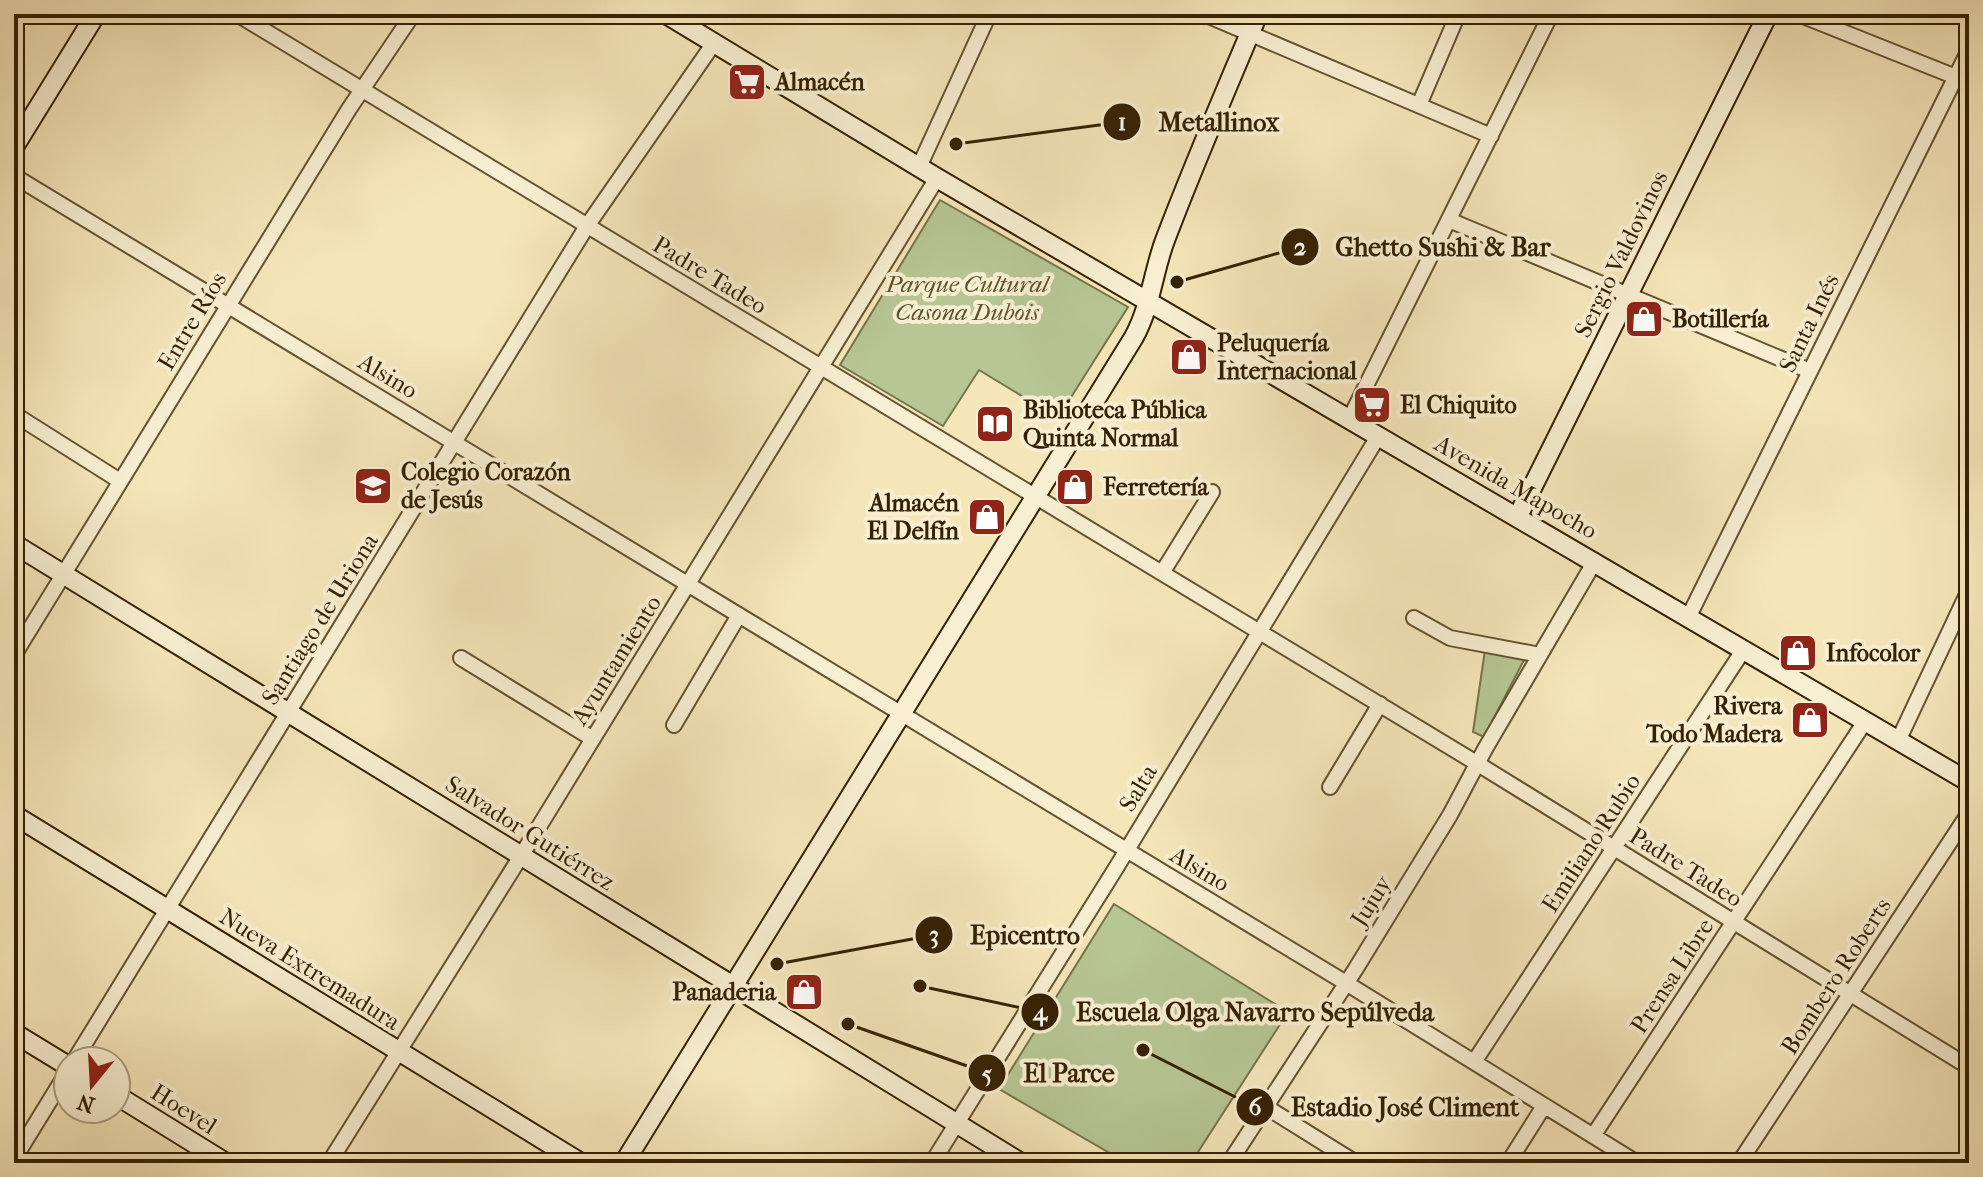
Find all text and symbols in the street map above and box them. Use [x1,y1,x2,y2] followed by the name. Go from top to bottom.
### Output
[726,61,768,103] supermarket icon: Almacén
[773,68,866,96] place label: Almacén
[1102,97,1295,147] callout: Metallinox
[1159,107,1280,138] text: Metallinox
[1118,108,1126,136] text: 1
[1569,166,1674,342] street label: Sergio Valdovinos
[1280,222,1567,272] callout: Ghetto Sushi & Bar
[648,230,772,320] street label: Padre Tadeo
[1335,232,1552,263] text: Ghetto Sushi & Bar
[1294,233,1306,261] text: 2
[152,267,232,375] street label: Entre Ríos
[1773,269,1845,377] street label: Santa Inés
[885,270,1051,326] park label: Parque Cultural Casona Dubois
[1623,298,1665,340] shop icon: Botillería
[1672,305,1770,333] place label: Botillería
[1217,329,1357,385] place label: Peluquería Internacional
[1168,336,1210,378] shop icon: Peluquería Internacional
[352,347,423,405] street label: Alsino
[1351,384,1393,426] supermarket icon: El Chiquito
[1400,391,1517,419] place label: El Chiquito
[1023,396,1207,452] place label: Biblioteca Pública Quinta Normal
[974,403,1016,445] library icon: Biblioteca Pública Quinta Normal
[1429,429,1602,545] street label: Avenida Mapocho
[401,458,572,514] place label: Colegio Corazón de Jesús
[352,465,394,507] school or university icon: Colegio Corazón de Jesús
[1054,466,1096,508] shop icon: Ferretería
[1102,473,1210,501] place label: Ferretería
[867,489,960,545] place label: Almacén El Delfín
[966,496,1008,538] shop icon: Almacén El Delfín
[256,527,385,710] street label: Santiago de Uriona
[564,590,667,731] street label: Ayuntamiento
[1777,632,1819,674] shop icon: Infocolor
[1826,639,1921,667] place label: Infocolor
[1645,692,1783,748] place label: Rivera Todo Madera
[1789,699,1831,741] shop icon: Rivera Todo Madera
[1113,759,1163,816] street label: Salta
[1536,768,1646,918] street label: Emiliano Rubio
[440,770,620,896] street label: Salvador Gutiérrez
[1624,821,1748,913] street label: Padre Tadeo
[1164,840,1235,898] street label: Alsino
[1344,869,1398,933] street label: Jujuy
[1775,892,1897,1059] street label: Bombero Roberts
[215,902,406,1036] street label: Nueva Extremadura
[914,910,1096,960] callout: Epicentro
[1625,913,1720,1039] street label: Prensa Libre
[970,920,1080,951] text: Epicentro
[929,921,939,949] text: 3
[783,971,825,1013] shop icon: Panaderia
[672,978,777,1006] place label: Panaderia
[1020,987,1450,1037] callout: Escuela Olga Navarro Sepúlveda
[1076,997,1435,1028] text: Escuela Olga Navarro Sepúlveda
[1032,998,1049,1027] text: 4
[52,1045,132,1125] north arrow
[967,1048,1131,1098] callout: El Parce
[1023,1058,1115,1089] text: El Parce
[982,1060,992,1088] text: 5
[146,1078,222,1140] street label: Hoevel
[1235,1082,1535,1132] callout: Estadio José Climent
[74,1088,98,1118] text: N
[1291,1092,1520,1123] text: Estadio José Climent
[1249,1093,1263,1121] text: 6

